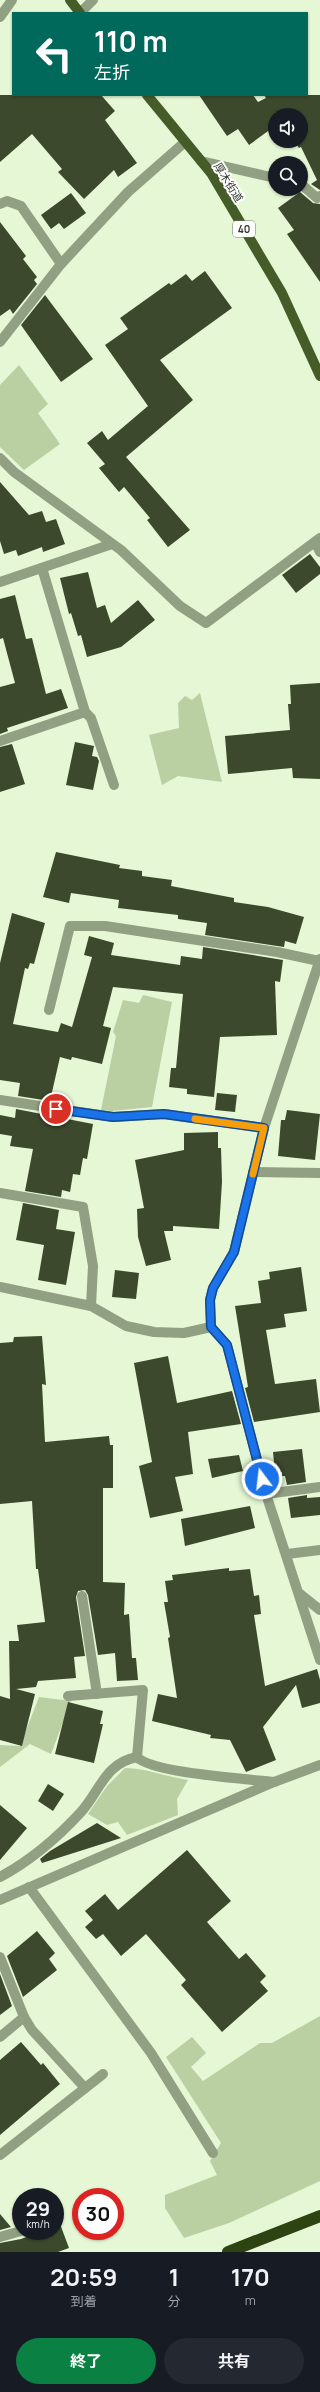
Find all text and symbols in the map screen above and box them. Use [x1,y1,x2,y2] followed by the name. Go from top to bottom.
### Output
[94,22,168,60] text: 110 m
[28,28,80,80] icon: left
[94,60,130,84] text: 左折
[268,108,308,196] map controls
[268,108,308,148] button: sound
[268,156,308,196] button: search
[211,159,247,205] street label: 厚木街道
[233,221,255,237] road number: 40
[39,1092,73,1126] pin
[45,1098,67,1120] icon: arrive
[241,1458,283,1500] position arrow
[72,2188,124,2240] speed limit sign: 30
[26,2195,50,2222] text: 29
[26,2217,50,2231] text: km/h
[50,2260,117,2293] text: 20:59
[169,2260,179,2293] text: 1
[231,2260,270,2293] text: 170
[245,2291,256,2309] text: m
[71,2292,97,2310] text: 到着
[168,2292,181,2310] text: 分
[16,2338,156,2384] button: 終了
[164,2338,304,2384] button: 共有

